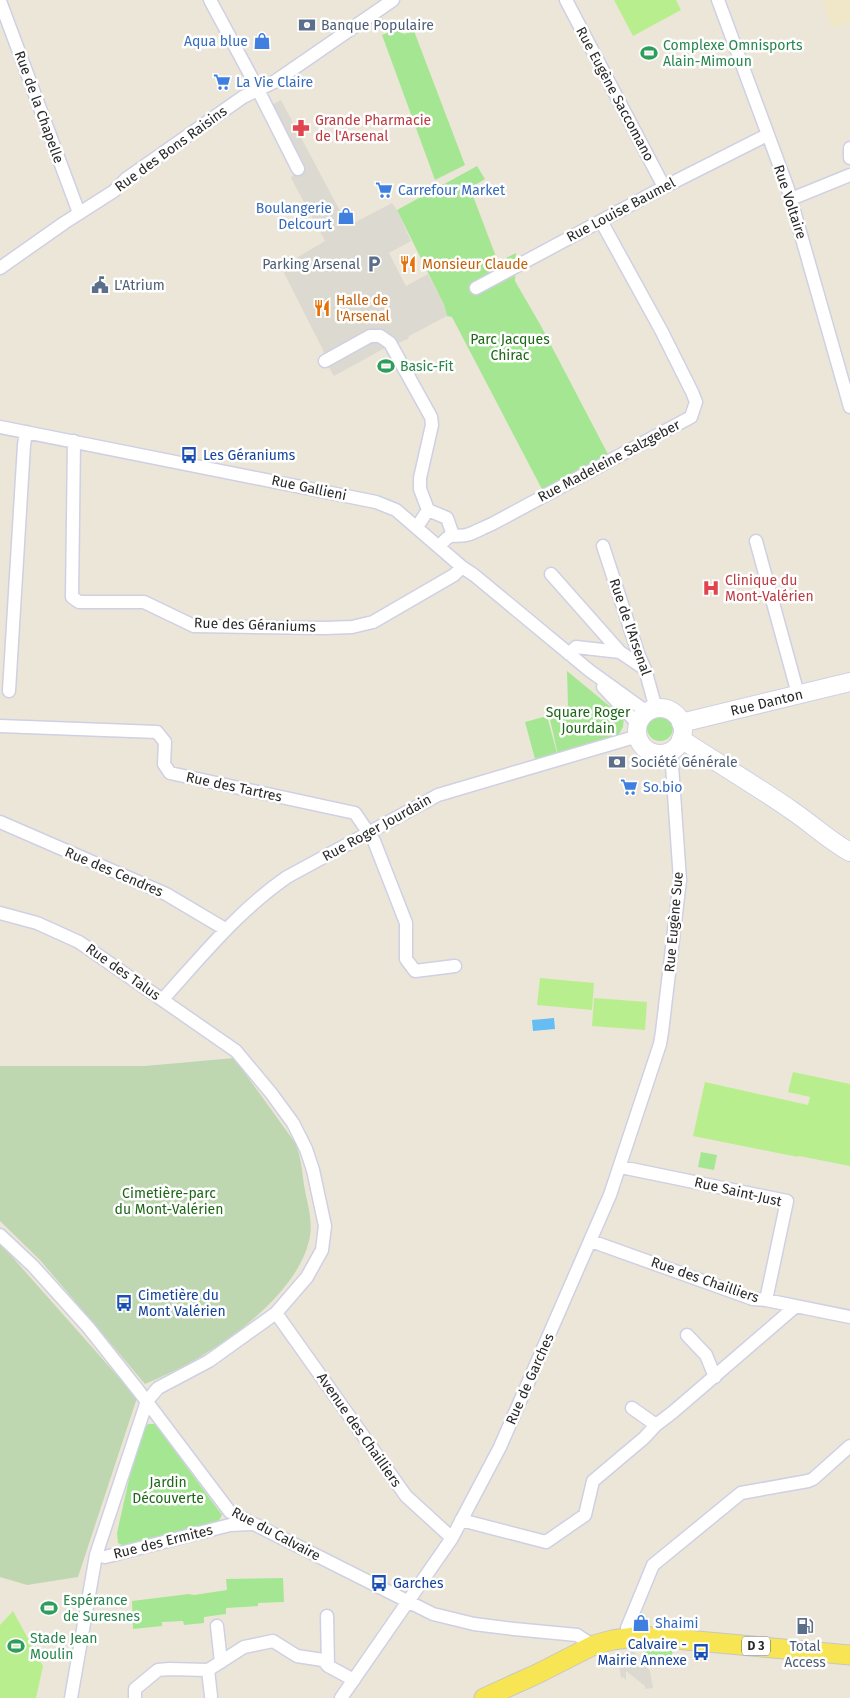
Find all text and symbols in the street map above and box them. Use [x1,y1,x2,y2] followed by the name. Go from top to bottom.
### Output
[297,15,317,35] bank icon: Banque Populaire
[321,17,434,34] place label: Banque Populaire
[572,24,658,164] street label: Rue Eugène Saccomano
[252,31,272,51] shop icon: Aqua blue
[184,33,248,50] place label: Aqua blue
[663,37,803,70] place label: Complexe Omnisports Alain-Mimoun
[639,43,659,63] sports icon: Complexe Omnisports Alain-Mimoun
[11,49,67,165] street label: Rue de la Chapelle
[212,72,232,92] supermarket icon: La Vie Claire
[236,74,313,91] place label: La Vie Claire
[112,102,231,195] street label: Rue des Bons Raisins
[315,112,431,145] place label: Grande Pharmacie de l'Arsenal
[291,118,311,138] pharmacy icon: Grande Pharmacie de l'Arsenal
[770,163,810,241] street label: Rue Voltaire
[564,174,678,246] street label: Rue Louise Baumel
[374,180,394,200] supermarket icon: Carrefour Market
[398,182,506,199] place label: Carrefour Market
[256,200,333,233] place label: Boulangerie Delcourt
[336,206,356,226] shop icon: Boulangerie Delcourt
[364,254,384,274] parking icon: Parking Arsenal
[398,254,418,274] restaurant icon: Monsieur Claude
[262,256,360,273] place label: Parking Arsenal
[422,256,528,273] place label: Monsieur Claude
[90,275,110,295] public building icon: L'Atrium
[114,277,165,294] place label: L'Atrium
[336,292,390,325] place label: Halle de l'Arsenal
[312,298,332,318] restaurant icon: Halle de l'Arsenal
[470,331,550,364] park label: Parc Jacques Chirac
[376,356,396,376] sports icon: Basic-Fit
[400,358,455,375] place label: Basic-Fit
[535,416,684,506] street label: Rue Madeleine Salzgeber
[179,445,199,465] bus stop icon: Les Géraniums
[203,447,296,464] place label: Les Géraniums
[270,472,348,504] street label: Rue Gallieni
[725,572,814,605] place label: Clinique du Mont-Valérien
[605,576,655,678] street label: Rue de l'Arsenal
[701,578,721,598] hospital icon: Clinique du Mont-Valérien
[194,614,317,636] street label: Rue des Géraniums
[729,685,804,719] street label: Rue Danton
[546,704,631,737] park label: Square Roger Jourdain
[607,752,627,772] bank icon: Société Générale
[631,754,738,771] place label: Société Générale
[184,768,284,806] street label: Rue des Tartres
[619,777,639,797] supermarket icon: So.bio
[643,779,682,796] place label: So.bio
[320,791,434,865] street label: Rue Roger Jourdain
[62,844,166,901] street label: Rue des Cendres
[661,871,687,973] street label: Rue Eugène Sue
[82,940,164,1004] street label: Rue des Talus
[693,1174,784,1211] street label: Rue Saint-Just
[115,1185,223,1218] park label: Cimetière-parc du Mont-Valérien
[649,1254,762,1307] street label: Rue des Chailliers
[138,1287,226,1320] place label: Cimetière du Mont Valérien
[114,1293,134,1313] bus stop icon: Cimetière du Mont Valérien
[502,1330,558,1427] street label: Rue de Garches
[313,1370,405,1491] street label: Avenue des Chailliers
[132,1474,204,1507] park label: Jardin Découverte
[229,1503,323,1565] street label: Rue du Calvaire
[111,1521,215,1563] street label: Rue des Ermites
[369,1573,389,1593] bus stop icon: Garches
[393,1575,444,1592] place label: Garches
[63,1592,140,1625] place label: Espérance de Suresnes
[39,1598,59,1618] sports icon: Espérance de Suresnes
[631,1613,651,1633] shop icon: Shaimi
[655,1615,698,1632] place label: Shaimi
[795,1616,815,1636] fuel station icon: Total Access
[30,1630,98,1663] place label: Stade Jean Moulin
[6,1636,26,1656] sports icon: Stade Jean Moulin
[598,1636,687,1669] place label: Calvaire - Mairie Annexe
[742,1636,770,1655] road number: D 3
[784,1638,826,1671] place label: Total Access
[691,1642,711,1662] bus stop icon: Calvaire - Mairie Annexe

